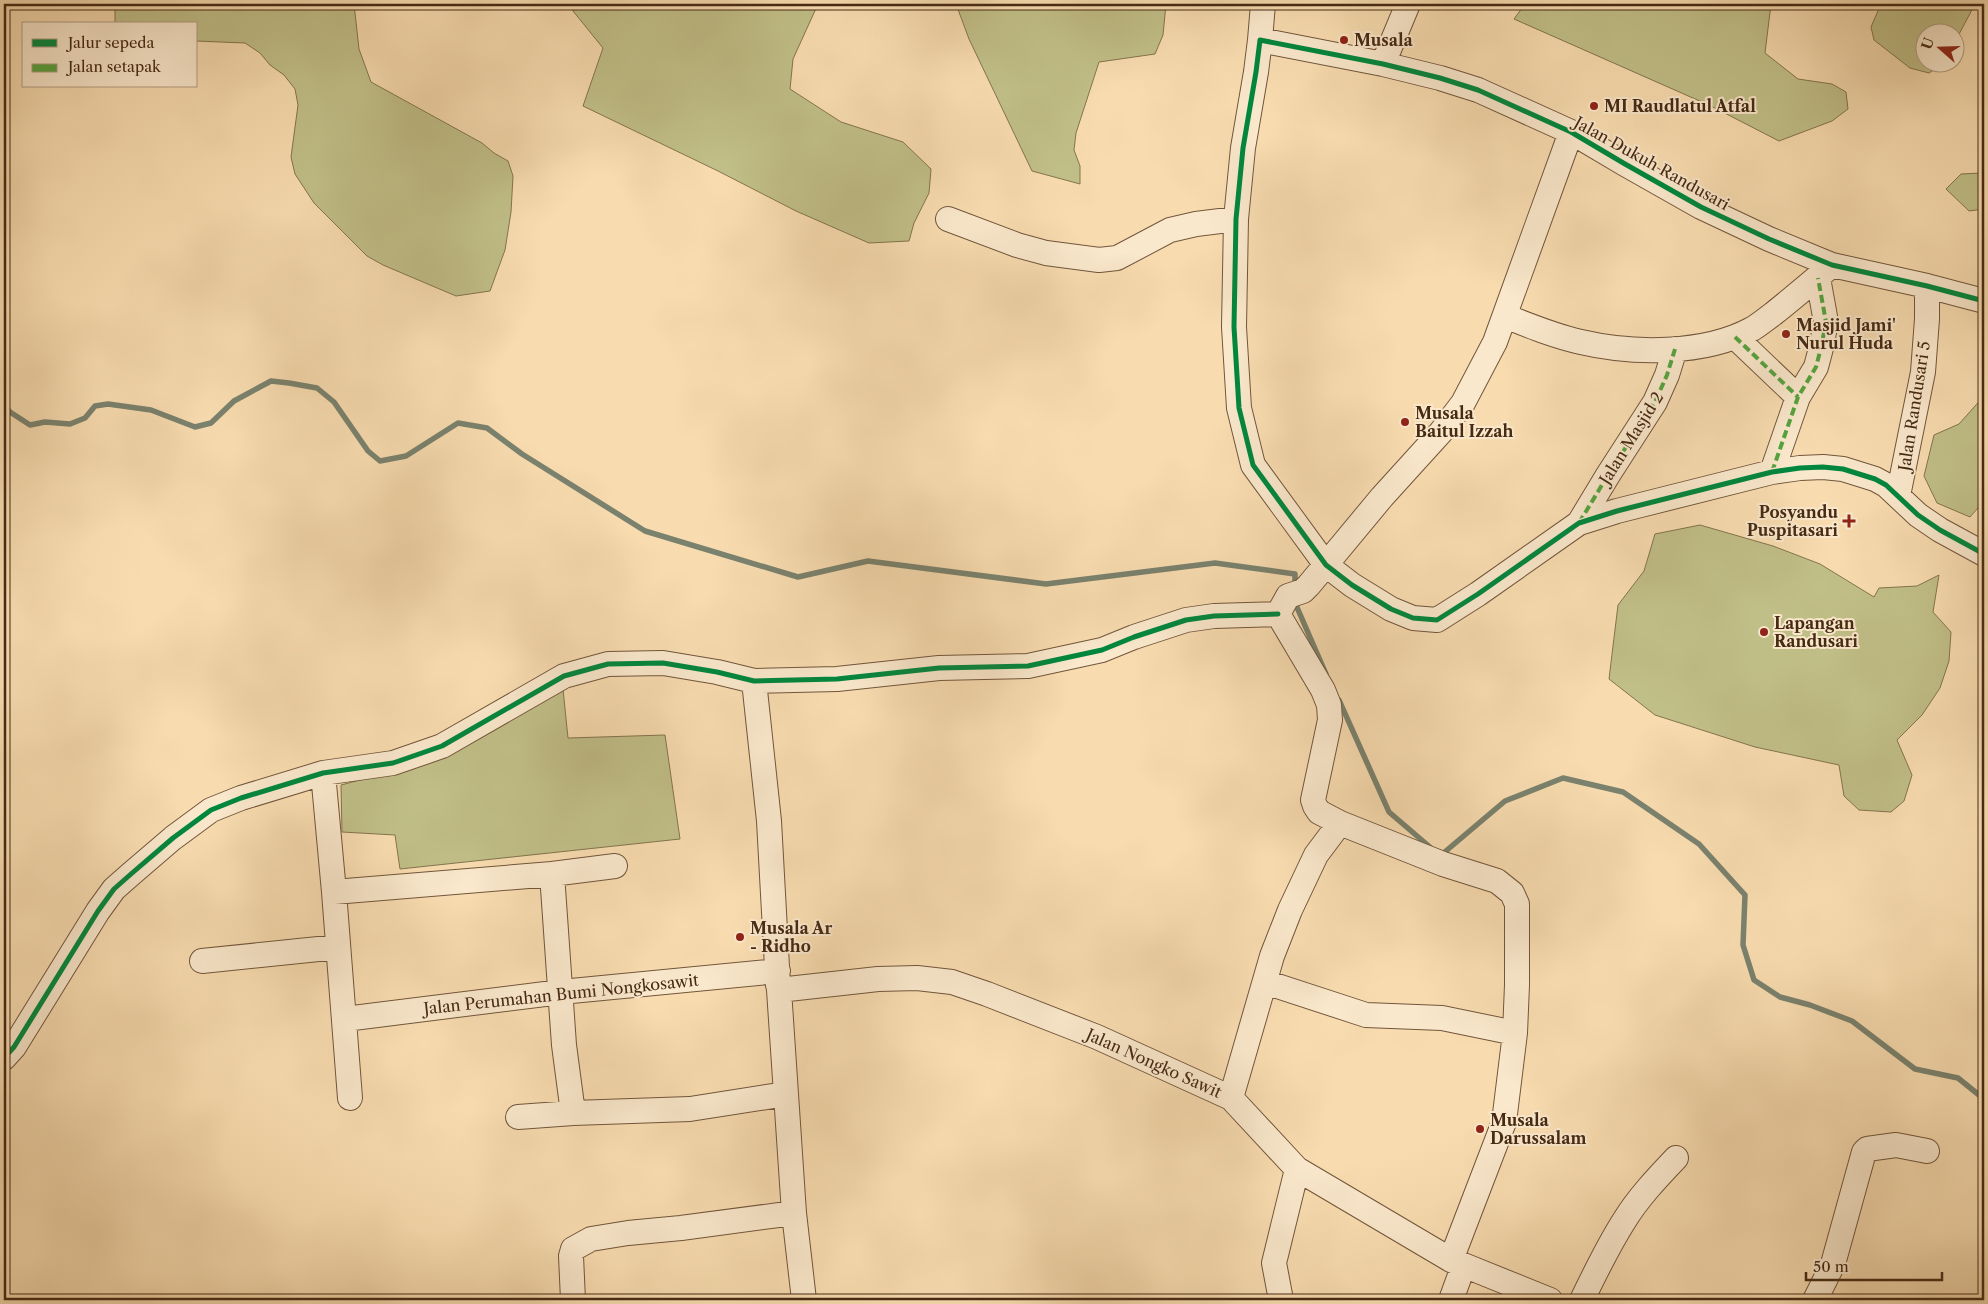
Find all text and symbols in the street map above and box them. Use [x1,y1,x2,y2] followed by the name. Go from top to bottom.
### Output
[22,22,198,88] legend
[1916,22,1966,72] north arrow
[1354,30,1414,50] place label: Musala
[66,33,154,52] text: Jalur sepeda
[1338,34,1350,46] marker: Musala
[1917,35,1938,52] text: U
[66,57,162,76] text: Jalan setapak
[1604,96,1756,116] place label: MI Raudlatul Atfal
[1588,100,1600,112] marker: MI Raudlatul Atfal
[1568,111,1733,214] street label: Jalan Dukuh Randusari
[1796,315,1896,353] place label: Masjid Jami' Nurul Huda
[1780,328,1792,340] marker: Masjid Jami' Nurul Huda
[1893,340,1934,475] street label: Jalan Randusari 5
[1593,388,1667,491] street label: Jalan Masjid 2
[1415,403,1514,441] place label: Musala Baitul Izzah
[1399,416,1411,428] marker: Musala Baitul Izzah
[1747,502,1838,540] place label: Posyandu Puspitasari
[1842,514,1856,528] marker: Posyandu Puspitasari
[1774,613,1858,651] place label: Lapangan Randusari
[1758,626,1770,638] marker: Lapangan Randusari
[750,918,832,956] place label: Musala Ar - Ridho
[734,931,746,943] marker: Musala Ar - Ridho
[420,970,700,1019] street label: Jalan Perumahan Bumi Nongkosawit
[1080,1023,1225,1102] street label: Jalan Nongko Sawit
[1490,1110,1587,1148] place label: Musala Darussalam
[1474,1123,1486,1135] marker: Musala Darussalam
[1806,1249,1942,1281] scale bar
[1813,1257,1849,1276] text: 50 m

